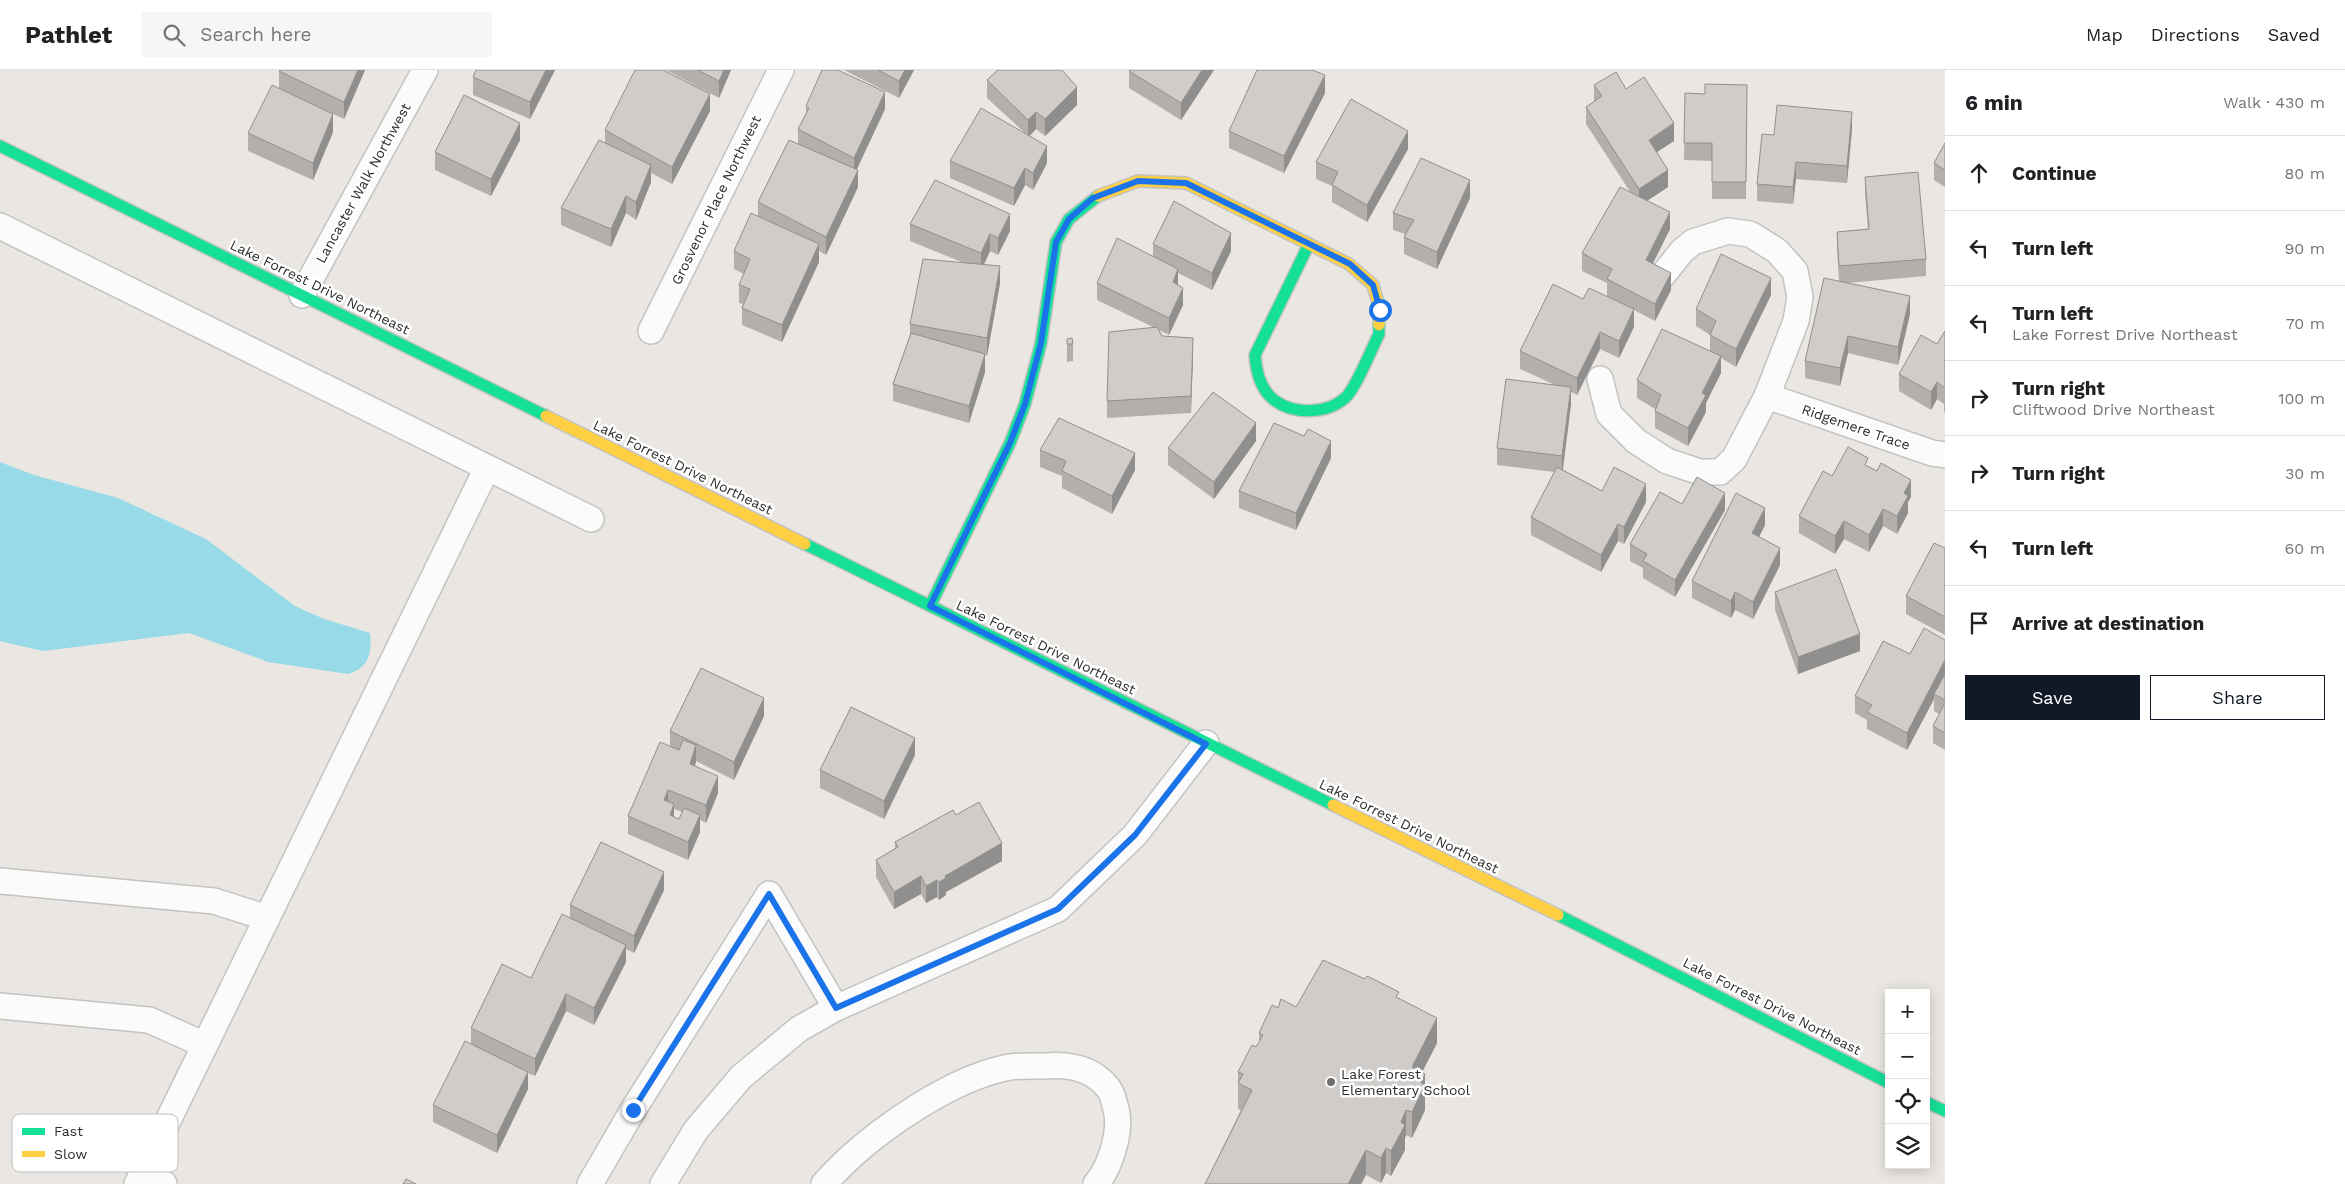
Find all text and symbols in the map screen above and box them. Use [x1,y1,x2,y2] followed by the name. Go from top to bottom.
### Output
[142,12,492,57] search box
[25,21,112,49] text: Pathlet
[160,21,188,49] icon: search
[200,23,312,46] text: Search here
[2086,24,2123,45] text: Map
[2151,24,2240,45] text: Directions
[2268,24,2320,45] text: Saved
[1965,90,2023,115] text: 6 min
[2223,93,2325,112] text: Walk · 430 m
[312,100,414,266] street label: Lancaster Walk Northwest
[668,113,764,287] street label: Grosvenor Place Northwest
[1965,159,1993,187] icon: ahead
[2012,162,2096,185] text: Continue
[2284,164,2325,183] text: 80 m
[1965,234,1993,262] icon: left
[228,237,412,338] street label: Lake Forrest Drive Northeast
[2012,237,2093,260] text: Turn left
[2284,239,2325,258] text: 90 m
[1369,299,1392,322] route start
[2012,302,2093,325] text: Turn left
[1965,309,1993,337] icon: left
[2286,314,2325,333] text: 70 m
[2012,325,2238,344] text: Lake Forrest Drive Northeast
[2012,377,2105,400] text: Turn right
[1965,384,1993,412] icon: right
[2278,389,2325,408] text: 100 m
[2012,400,2215,419] text: Cliftwood Drive Northeast
[1800,401,1912,453] street label: Ridgemere Trace
[591,417,775,518] street label: Lake Forrest Drive Northeast
[1965,459,1993,487] icon: right
[2012,462,2105,485] text: Turn right
[2285,464,2325,483] text: 30 m
[1965,534,1993,562] icon: left
[2012,537,2093,560] text: Turn left
[2285,539,2325,558] text: 60 m
[954,597,1138,698] street label: Lake Forrest Drive Northeast
[1965,609,1993,637] icon: arrive
[2012,612,2204,635] text: Arrive at destination
[1965,675,2140,720] button: Save
[2150,675,2325,720] button: Share
[1317,776,1501,877] street label: Lake Forrest Drive Northeast
[1680,954,1864,1058] street label: Lake Forrest Drive Northeast
[1885,989,1930,1169] map controls
[1885,989,1930,1034] button: +
[1885,1034,1930,1079] button: −
[1341,1066,1471,1098] place label: Lake Forest Elementary School
[1325,1076,1337,1088] marker: Lake Forest Elementary School
[1885,1079,1930,1124] button: locate
[622,1099,645,1122] route end
[12,1114,178,1172] legend
[54,1123,83,1139] text: Fast
[1885,1124,1930,1169] button: layers
[54,1146,87,1162] text: Slow

